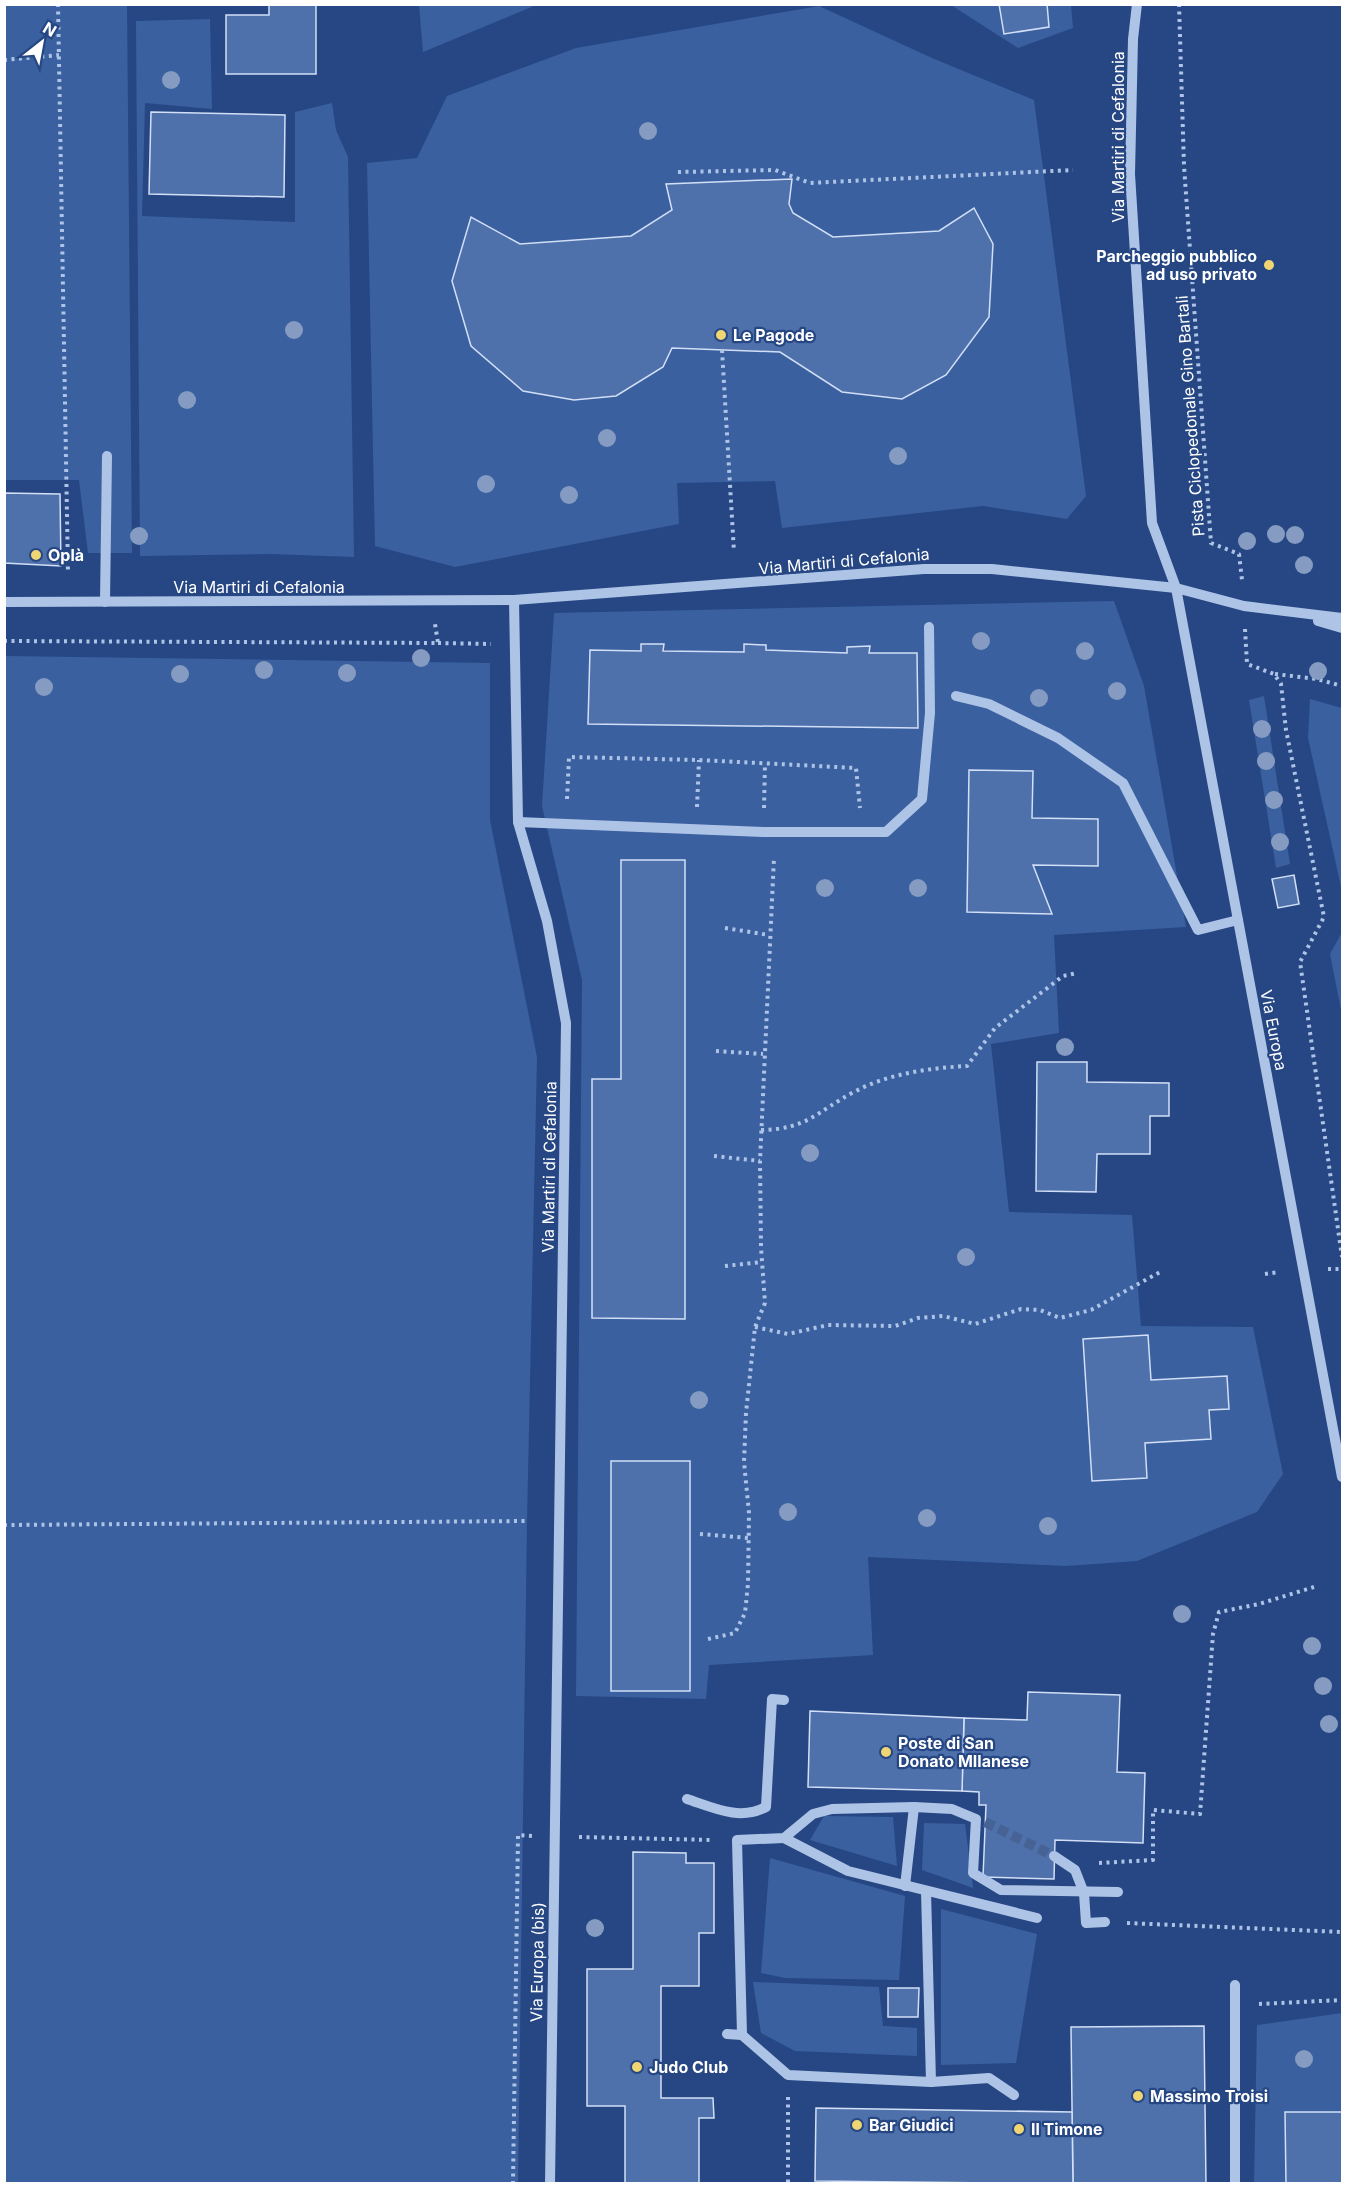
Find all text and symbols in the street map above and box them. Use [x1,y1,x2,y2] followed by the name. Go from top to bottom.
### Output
[12,12,72,72] north arrow
[39,17,60,41] text: N
[1108,51,1128,223] street label: Via Martiri di Cefalonia
[1096,246,1257,284] place label: Parcheggio pubblico ad uso privato
[1262,258,1276,272] marker: Parcheggio pubblico ad uso privato
[1172,295,1208,537] street label: Pista Ciclopedonale Gino Bartali
[733,325,814,345] place label: Le Pagode
[714,328,728,342] marker: Le Pagode
[758,544,930,578] street label: Via Martiri di Cefalonia
[48,545,84,565] place label: Oplà
[29,548,43,562] marker: Oplà
[173,577,345,597] street label: Via Martiri di Cefalonia
[1256,988,1292,1072] street label: Via Europa
[538,1081,560,1253] street label: Via Martiri di Cefalonia
[898,1733,1029,1771] place label: Poste di San Donato MIlanese
[879,1745,893,1759] marker: Poste di San Donato MIlanese
[526,1902,548,2022] street label: Via Europa (bis)
[649,2057,728,2077] place label: Judo Club
[630,2060,644,2074] marker: Judo Club
[1150,2086,1268,2106] place label: Massimo Troisi
[1131,2089,1145,2103] marker: Massimo Troisi
[869,2115,954,2135] place label: Bar Giudici
[850,2118,864,2132] marker: Bar Giudici
[1031,2119,1103,2139] place label: Il Timone
[1012,2122,1026,2136] marker: Il Timone

